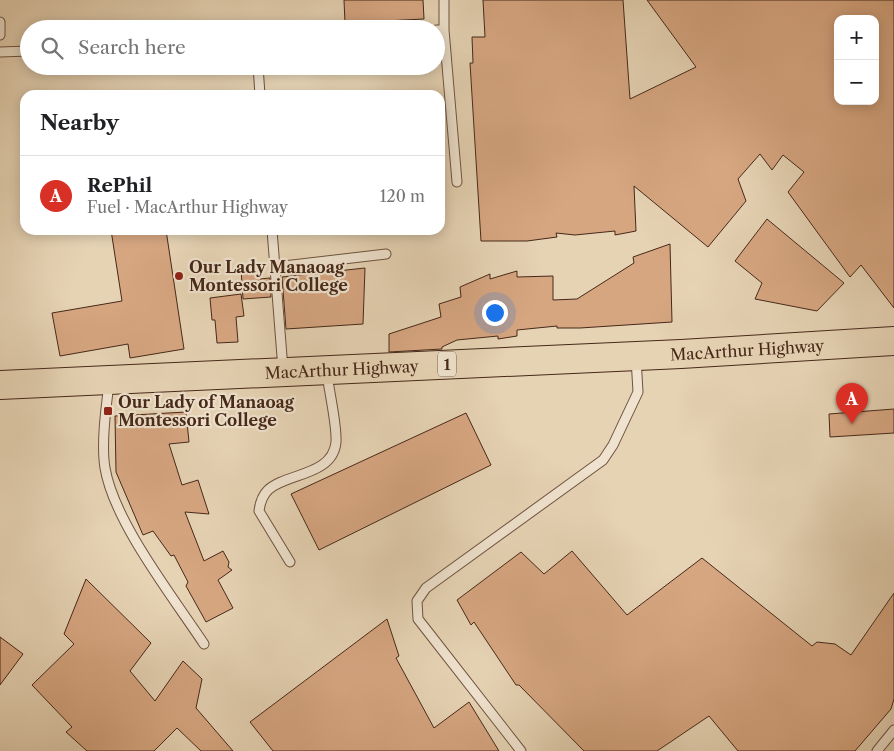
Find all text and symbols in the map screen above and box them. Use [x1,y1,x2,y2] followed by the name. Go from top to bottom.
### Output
[834,15,879,105] map controls
[834,15,879,60] button: +
[20,20,445,75] search box
[38,34,66,62] icon: search
[78,36,186,59] text: Search here
[834,60,879,105] button: −
[40,110,119,135] text: Nearby
[87,174,152,197] text: RePhil
[50,186,62,206] text: A
[380,186,425,206] text: 120 m
[87,197,288,217] text: Fuel · MacArthur Highway
[189,257,348,295] place label: Our Lady Manaoag Montessori College
[173,270,185,282] marker: Our Lady Manaoag Montessori College
[482,300,508,326] your location
[670,335,826,364] street label: MacArthur Highway
[438,352,456,376] road number: 1
[264,356,420,383] street label: MacArthur Highway
[836,383,868,424] pin: A
[118,392,295,430] place label: Our Lady of Manaoag Montessori College
[102,405,114,417] marker: Our Lady of Manaoag Montessori College

